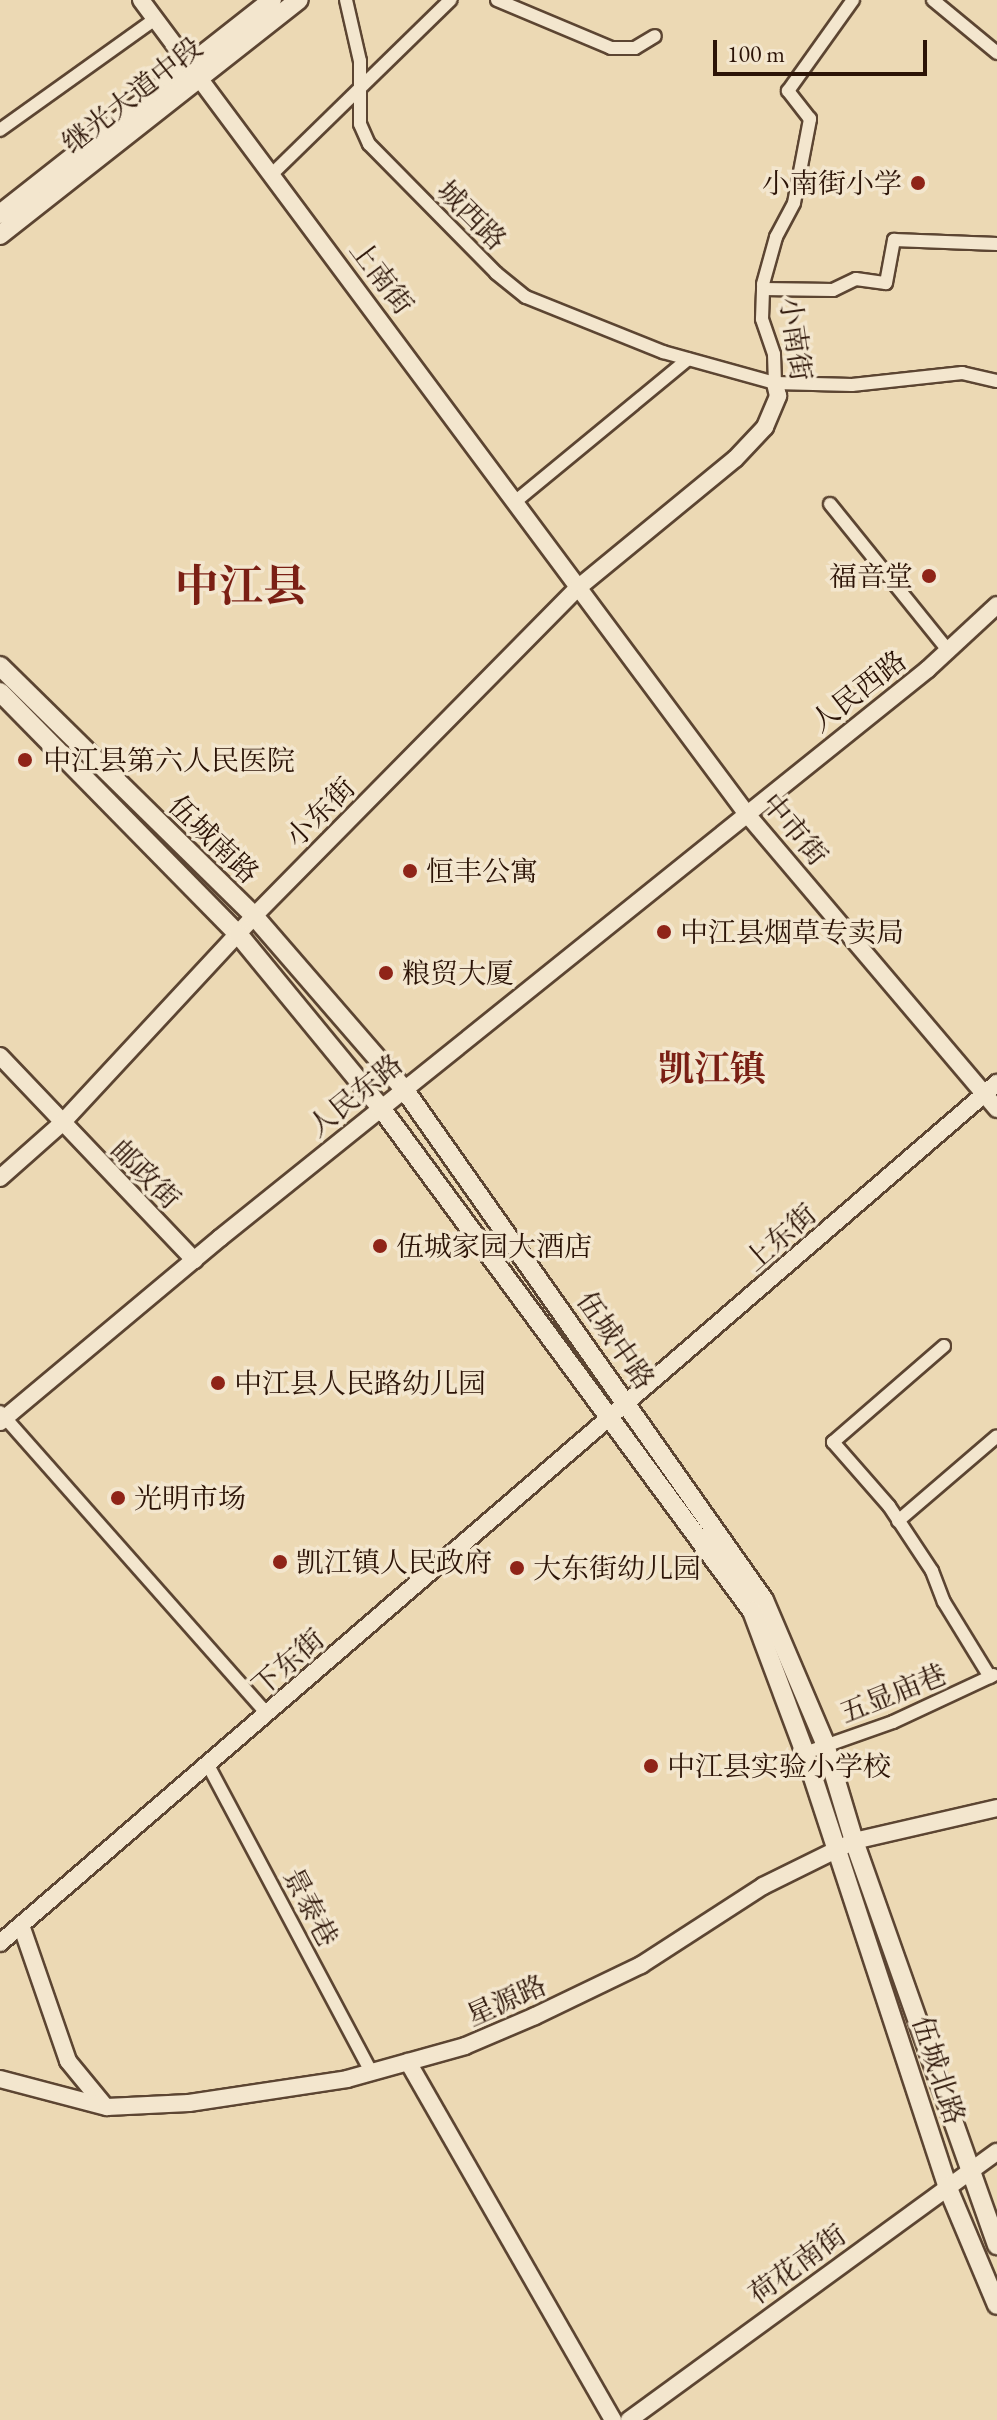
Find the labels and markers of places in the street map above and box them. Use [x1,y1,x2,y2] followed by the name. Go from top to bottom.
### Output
[762,166,902,200] place label: 小南街小学
[909,174,927,192] marker: 小南街小学
[829,559,913,593] place label: 福音堂
[920,567,938,585] marker: 福音堂
[43,743,295,777] place label: 中江县第六人民医院
[14,749,36,771] marker: 中江县第六人民医院
[426,854,538,888] place label: 恒丰公寓
[401,862,419,880] marker: 恒丰公寓
[680,915,904,949] place label: 中江县烟草专卖局
[655,923,673,941] marker: 中江县烟草专卖局
[402,956,514,990] place label: 粮贸大厦
[377,964,395,982] marker: 粮贸大厦
[396,1229,592,1263] place label: 伍城家园大酒店
[371,1237,389,1255] marker: 伍城家园大酒店
[234,1366,486,1400] place label: 中江县人民路幼儿园
[209,1374,227,1392] marker: 中江县人民路幼儿园
[134,1481,246,1515] place label: 光明市场
[109,1489,127,1507] marker: 光明市场
[296,1545,492,1579] place label: 凯江镇人民政府
[533,1551,701,1585] place label: 大东街幼儿园
[271,1553,289,1571] marker: 凯江镇人民政府
[508,1559,526,1577] marker: 大东街幼儿园
[667,1749,891,1783] place label: 中江县实验小学校
[642,1757,660,1775] marker: 中江县实验小学校

